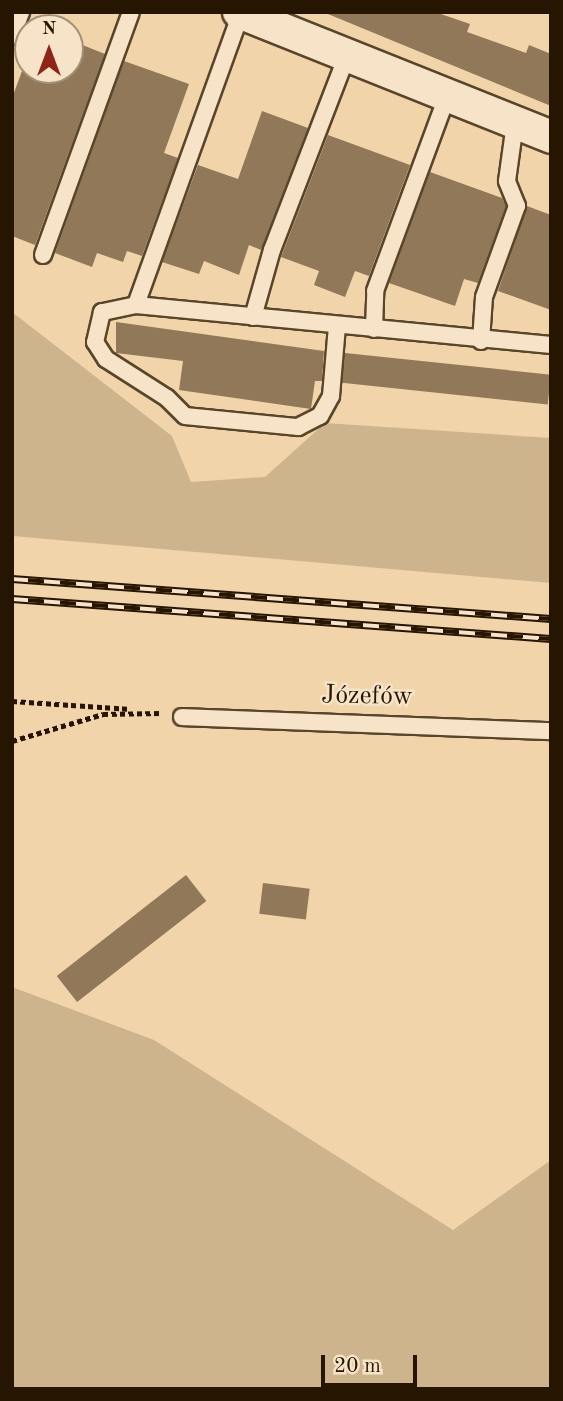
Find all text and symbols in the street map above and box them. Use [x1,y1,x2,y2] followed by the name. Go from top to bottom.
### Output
[14,14,84,84] north arrow
[42,20,56,39] text: N
[321,681,413,713] street label: Józefów
[325,1342,421,1386] scale bar
[334,1356,381,1377] text: 20 m

